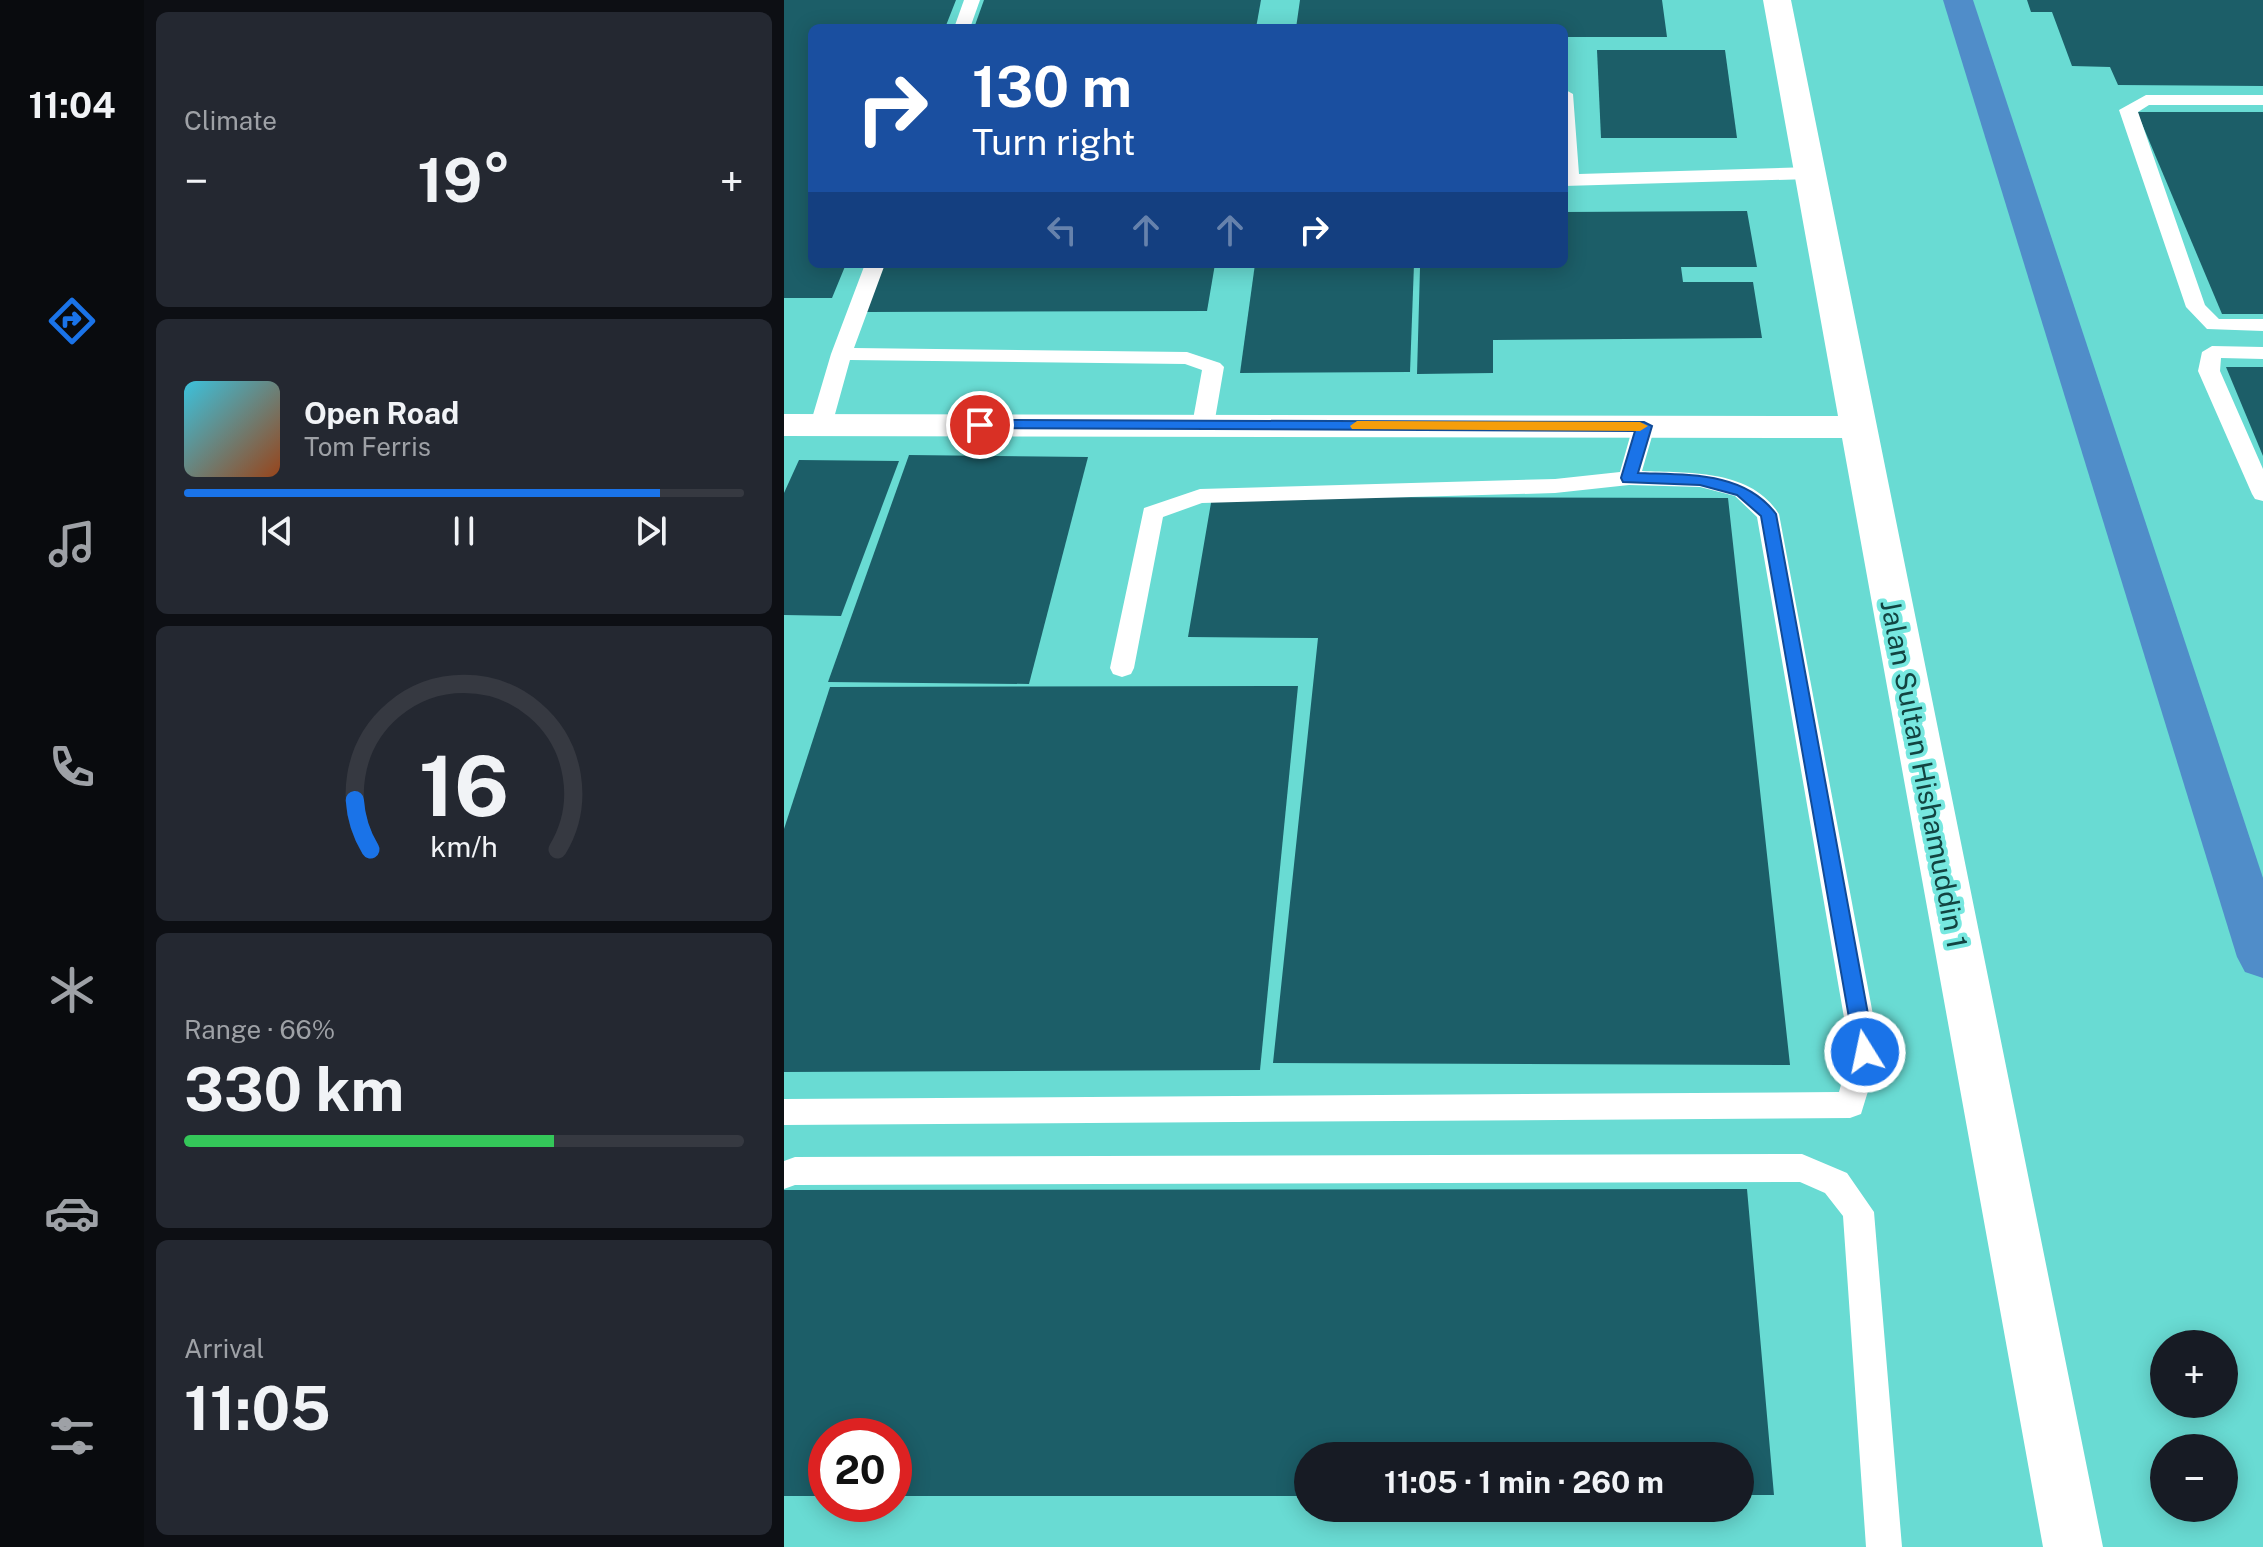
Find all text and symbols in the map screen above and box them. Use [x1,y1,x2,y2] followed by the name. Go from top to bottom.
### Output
[972,54,1132,120] text: 130 m
[840,56,944,160] icon: right
[28,84,116,126] text: 11:04
[184,105,277,136] text: Climate
[972,121,1135,163] text: Turn right
[417,145,511,216] text: 19°
[184,155,208,207] text: −
[720,155,744,207] text: +
[1040,208,1084,252] icon: left
[1124,208,1168,252] icon: ahead
[1208,208,1252,252] icon: ahead
[1292,208,1336,252] icon: right
[44,293,100,349] icon: directions
[946,391,1014,459] pin
[304,395,459,431] text: Open Road
[958,403,1002,447] icon: arrive
[304,431,431,462] text: Tom Ferris
[255,509,299,553] icon: previous
[442,509,486,553] icon: pause
[629,509,673,553] icon: next
[44,516,100,572] icon: music
[1874,597,1975,951] street label: Jalan Sultan Hishamuddin 1
[419,736,509,834] text: 16
[44,739,100,795] icon: phone
[430,830,498,863] text: km/h
[44,962,100,1018] icon: climate
[1823,1010,1907,1094] position arrow
[184,1014,335,1045] text: Range · 66%
[184,1054,404,1125] text: 330 km
[44,1185,100,1241] icon: car
[2150,1330,2238,1522] map controls
[2150,1330,2238,1418] button: +
[184,1333,264,1364] text: Arrival
[184,1373,331,1444] text: 11:05
[44,1408,100,1464] icon: filters
[808,1418,912,1522] speed limit sign: 20
[2150,1434,2238,1522] button: −
[1384,1464,1664,1500] text: 11:05 · 1 min · 260 m

